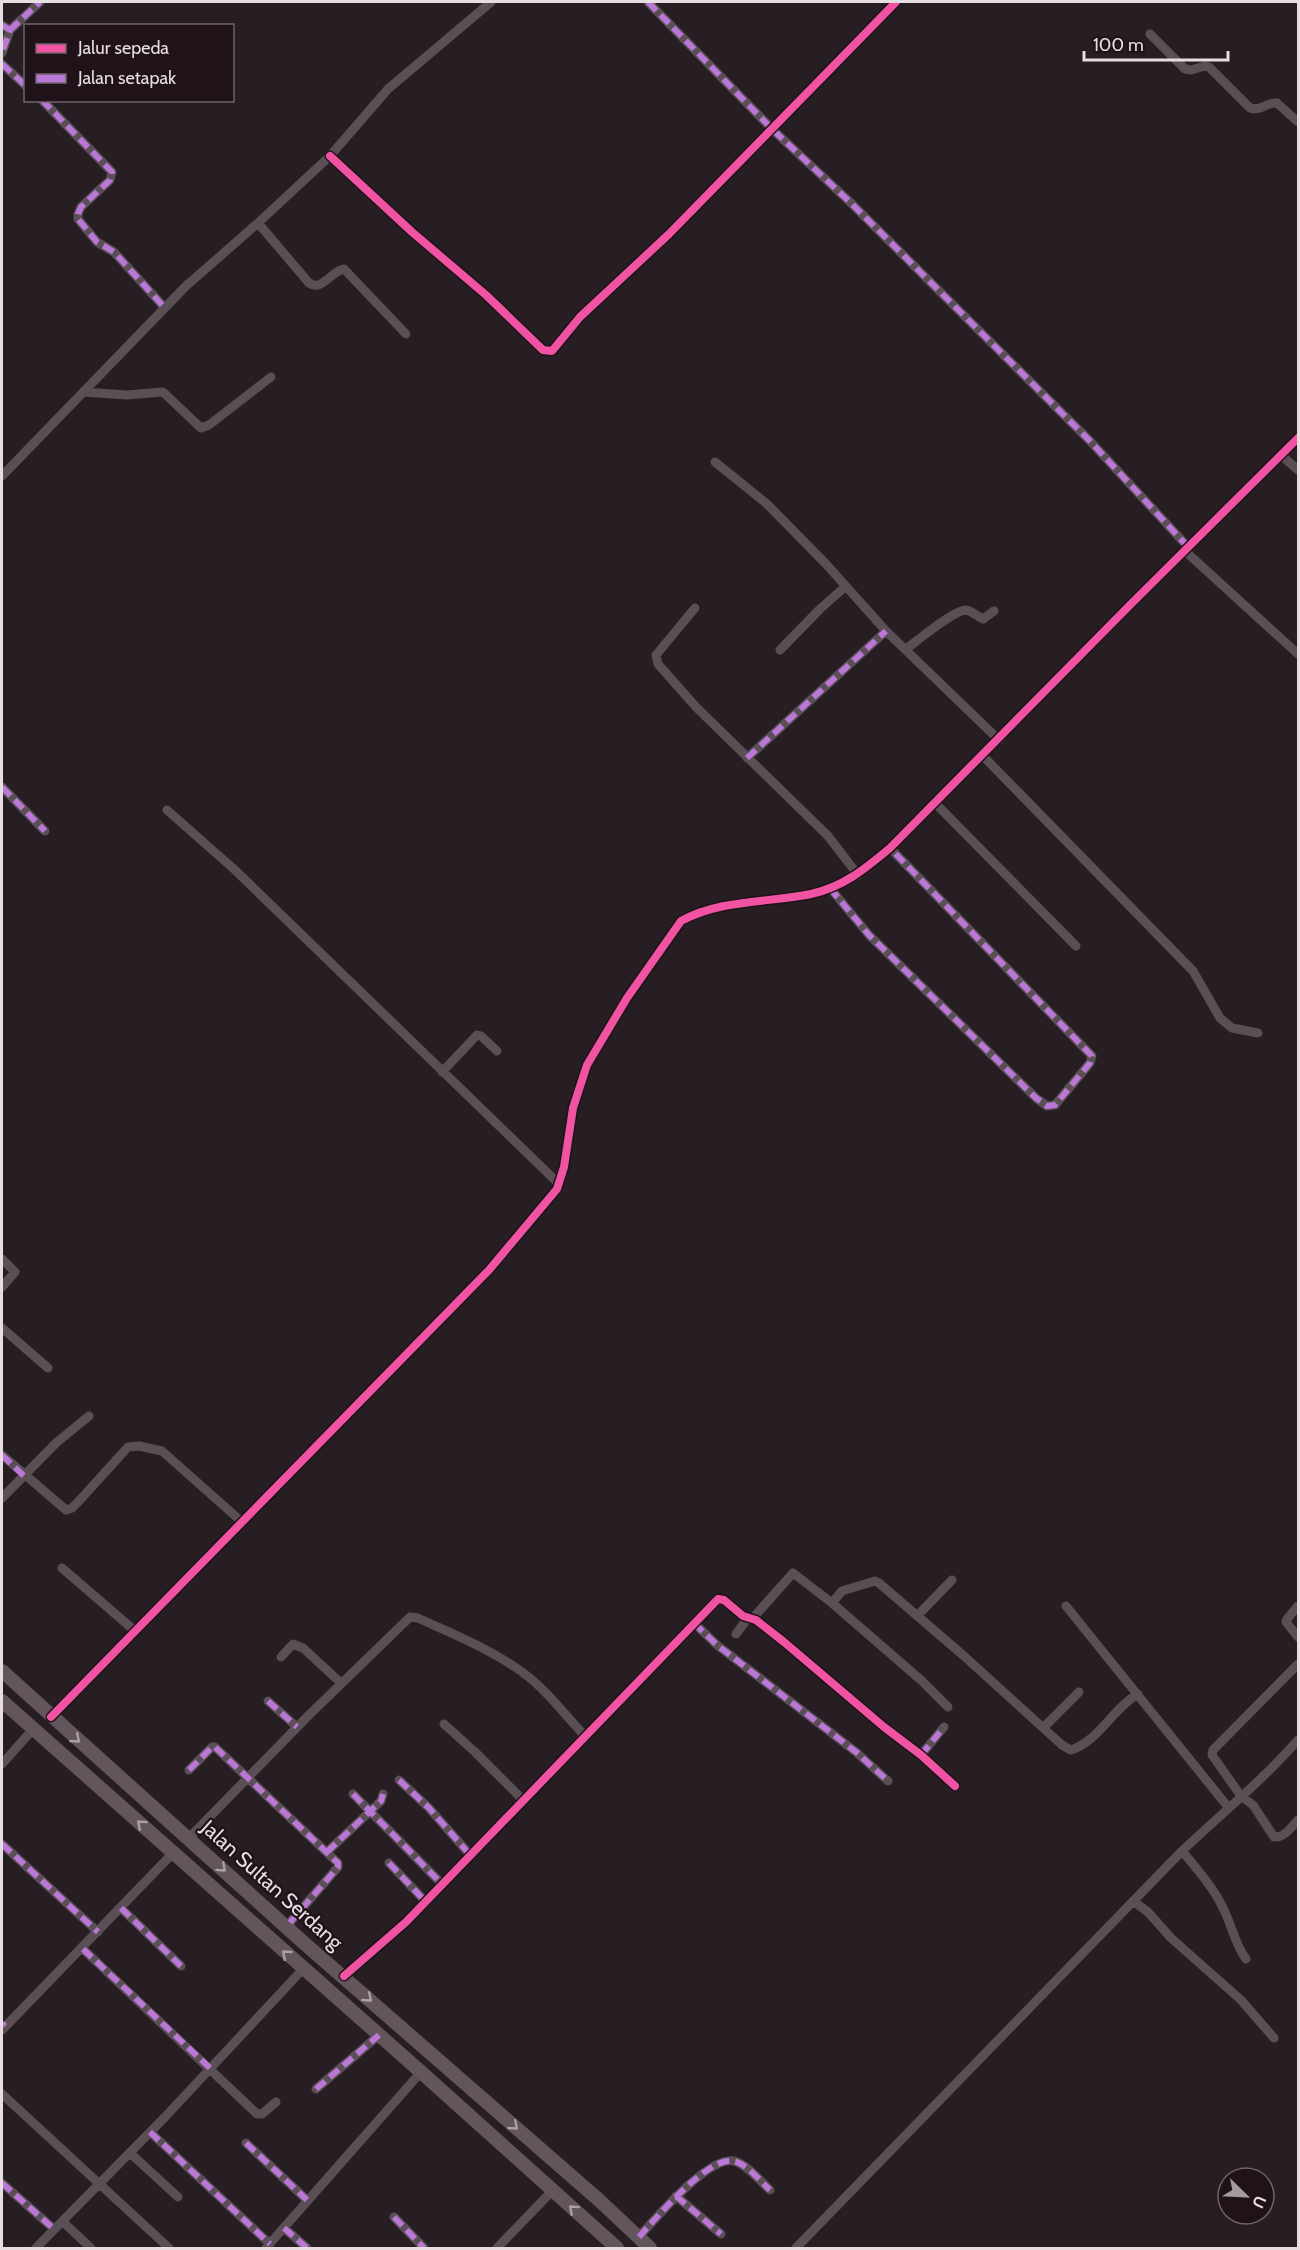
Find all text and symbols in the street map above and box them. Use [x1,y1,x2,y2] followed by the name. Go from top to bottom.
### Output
[24,24,234,102] legend
[1084,24,1228,62] scale bar
[1093,34,1144,56] text: 100 m
[77,37,169,59] text: Jalur sepeda
[77,67,177,89] text: Jalan setapak
[69,1732,80,1743] one-way arrow
[196,1814,349,1955] street label: Jalan Sultan Serdang
[137,1820,148,1831] one-way arrow
[215,1861,226,1872] one-way arrow
[282,1950,293,1961] one-way arrow
[361,1991,371,2002] one-way arrow
[507,2119,518,2130] one-way arrow
[1216,2166,1276,2226] north arrow
[1248,2193,1270,2211] text: U
[570,2205,580,2216] one-way arrow

